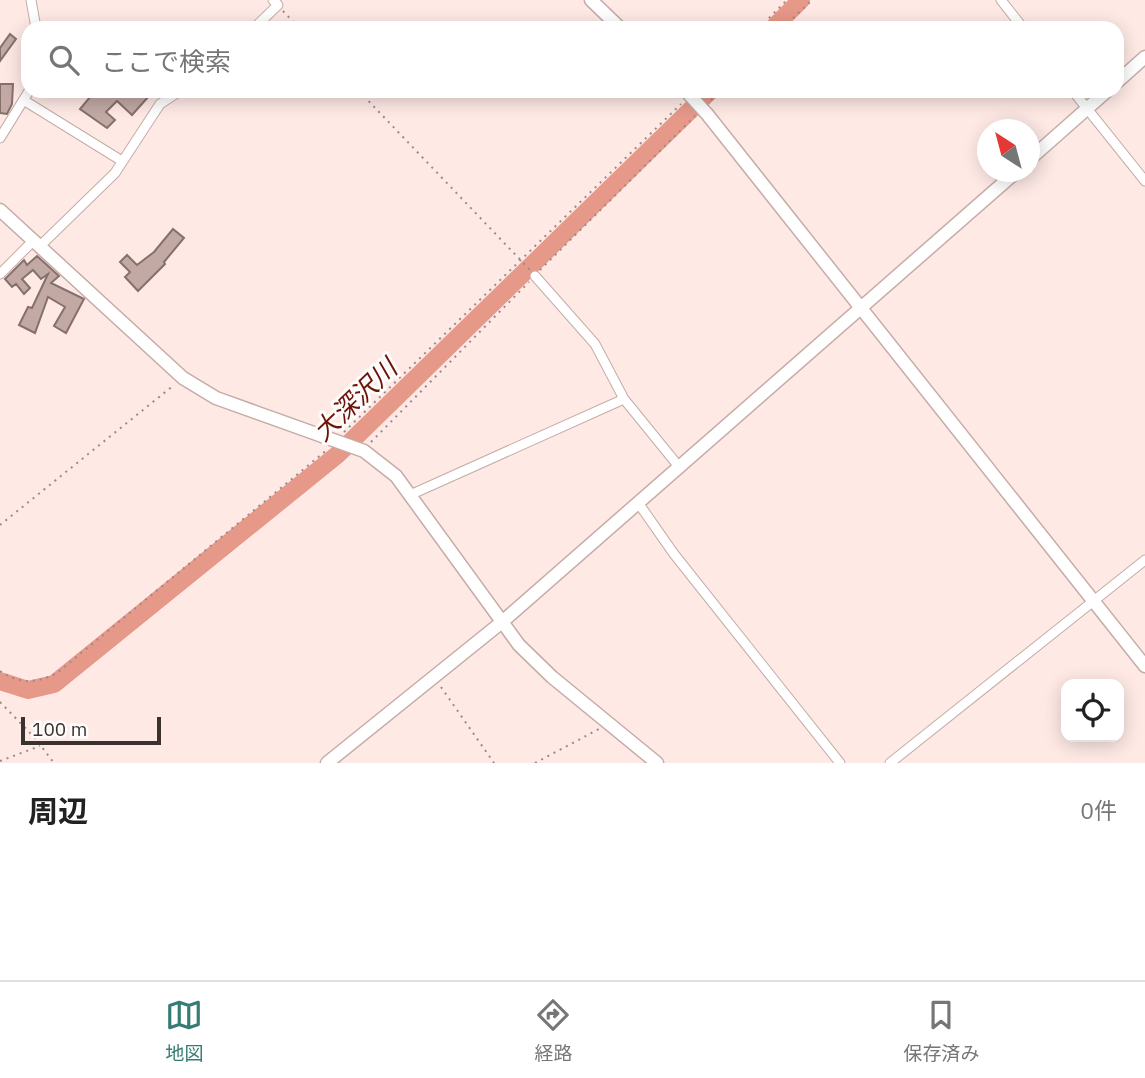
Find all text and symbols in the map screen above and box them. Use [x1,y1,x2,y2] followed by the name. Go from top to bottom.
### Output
[21,21,1124,98] search box
[45,41,83,79] icon: search
[101,44,231,78] text: ここで検索
[977,119,1040,182] north arrow
[305,349,406,448] water label: 大深沢川
[1061,679,1124,742] map controls
[1061,679,1124,742] button: locate
[21,714,161,746] scale bar
[32,717,87,741] text: 100 m
[28,791,88,830] text: 周辺
[1080,795,1117,825] text: 0件
[165,996,204,1065] tab: 地図
[534,996,573,1065] tab: 経路
[903,996,980,1065] tab: 保存済み

